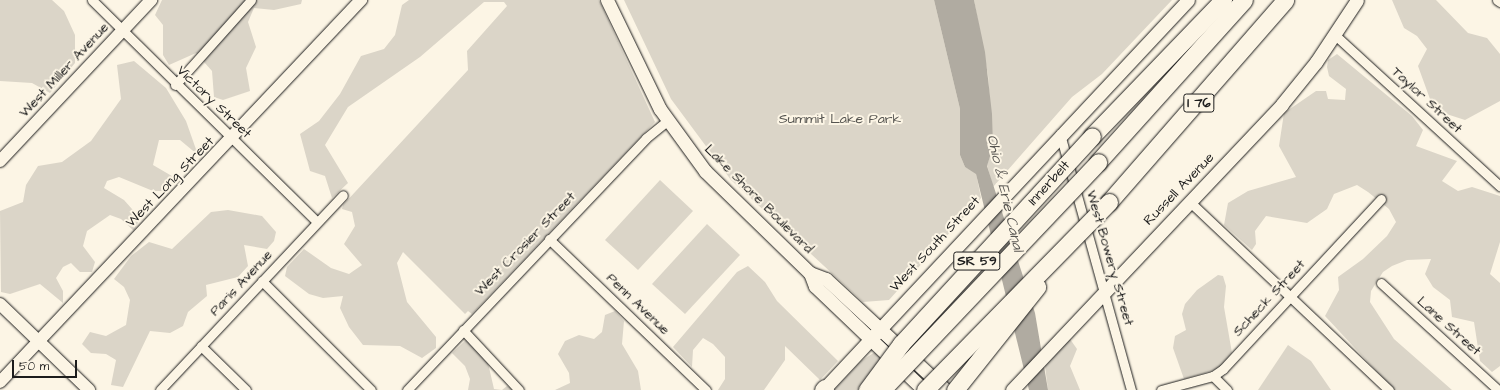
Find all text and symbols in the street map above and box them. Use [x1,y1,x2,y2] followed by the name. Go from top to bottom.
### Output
[16,19,112,121] street label: West Miller Avenue
[173,62,255,142] street label: Victory Street
[1388,63,1466,137] street label: Taylor Street
[1183,92,1215,114] road number: I 76
[779,111,901,127] park label: Summit Lake Park
[122,133,218,231] street label: West Long Street
[983,133,1027,253] water label: Ohio & Erie Canal
[701,141,817,257] street label: Lake Shore Boulevard
[1140,149,1218,229] street label: Russell Avenue
[1024,157,1074,209] street label: Innerbelt
[1083,188,1137,328] street label: West Bowery Street
[471,189,579,299] street label: West Crosier Street
[886,193,984,295] street label: West South Street
[206,247,276,319] street label: Paris Avenue
[953,250,1001,272] road number: SR 59
[1229,256,1309,340] street label: Scheck Street
[603,270,673,338] street label: Penn Avenue
[1414,293,1484,359] street label: Lane Street
[14,352,79,378] scale bar
[19,358,49,375] text: 50 m

